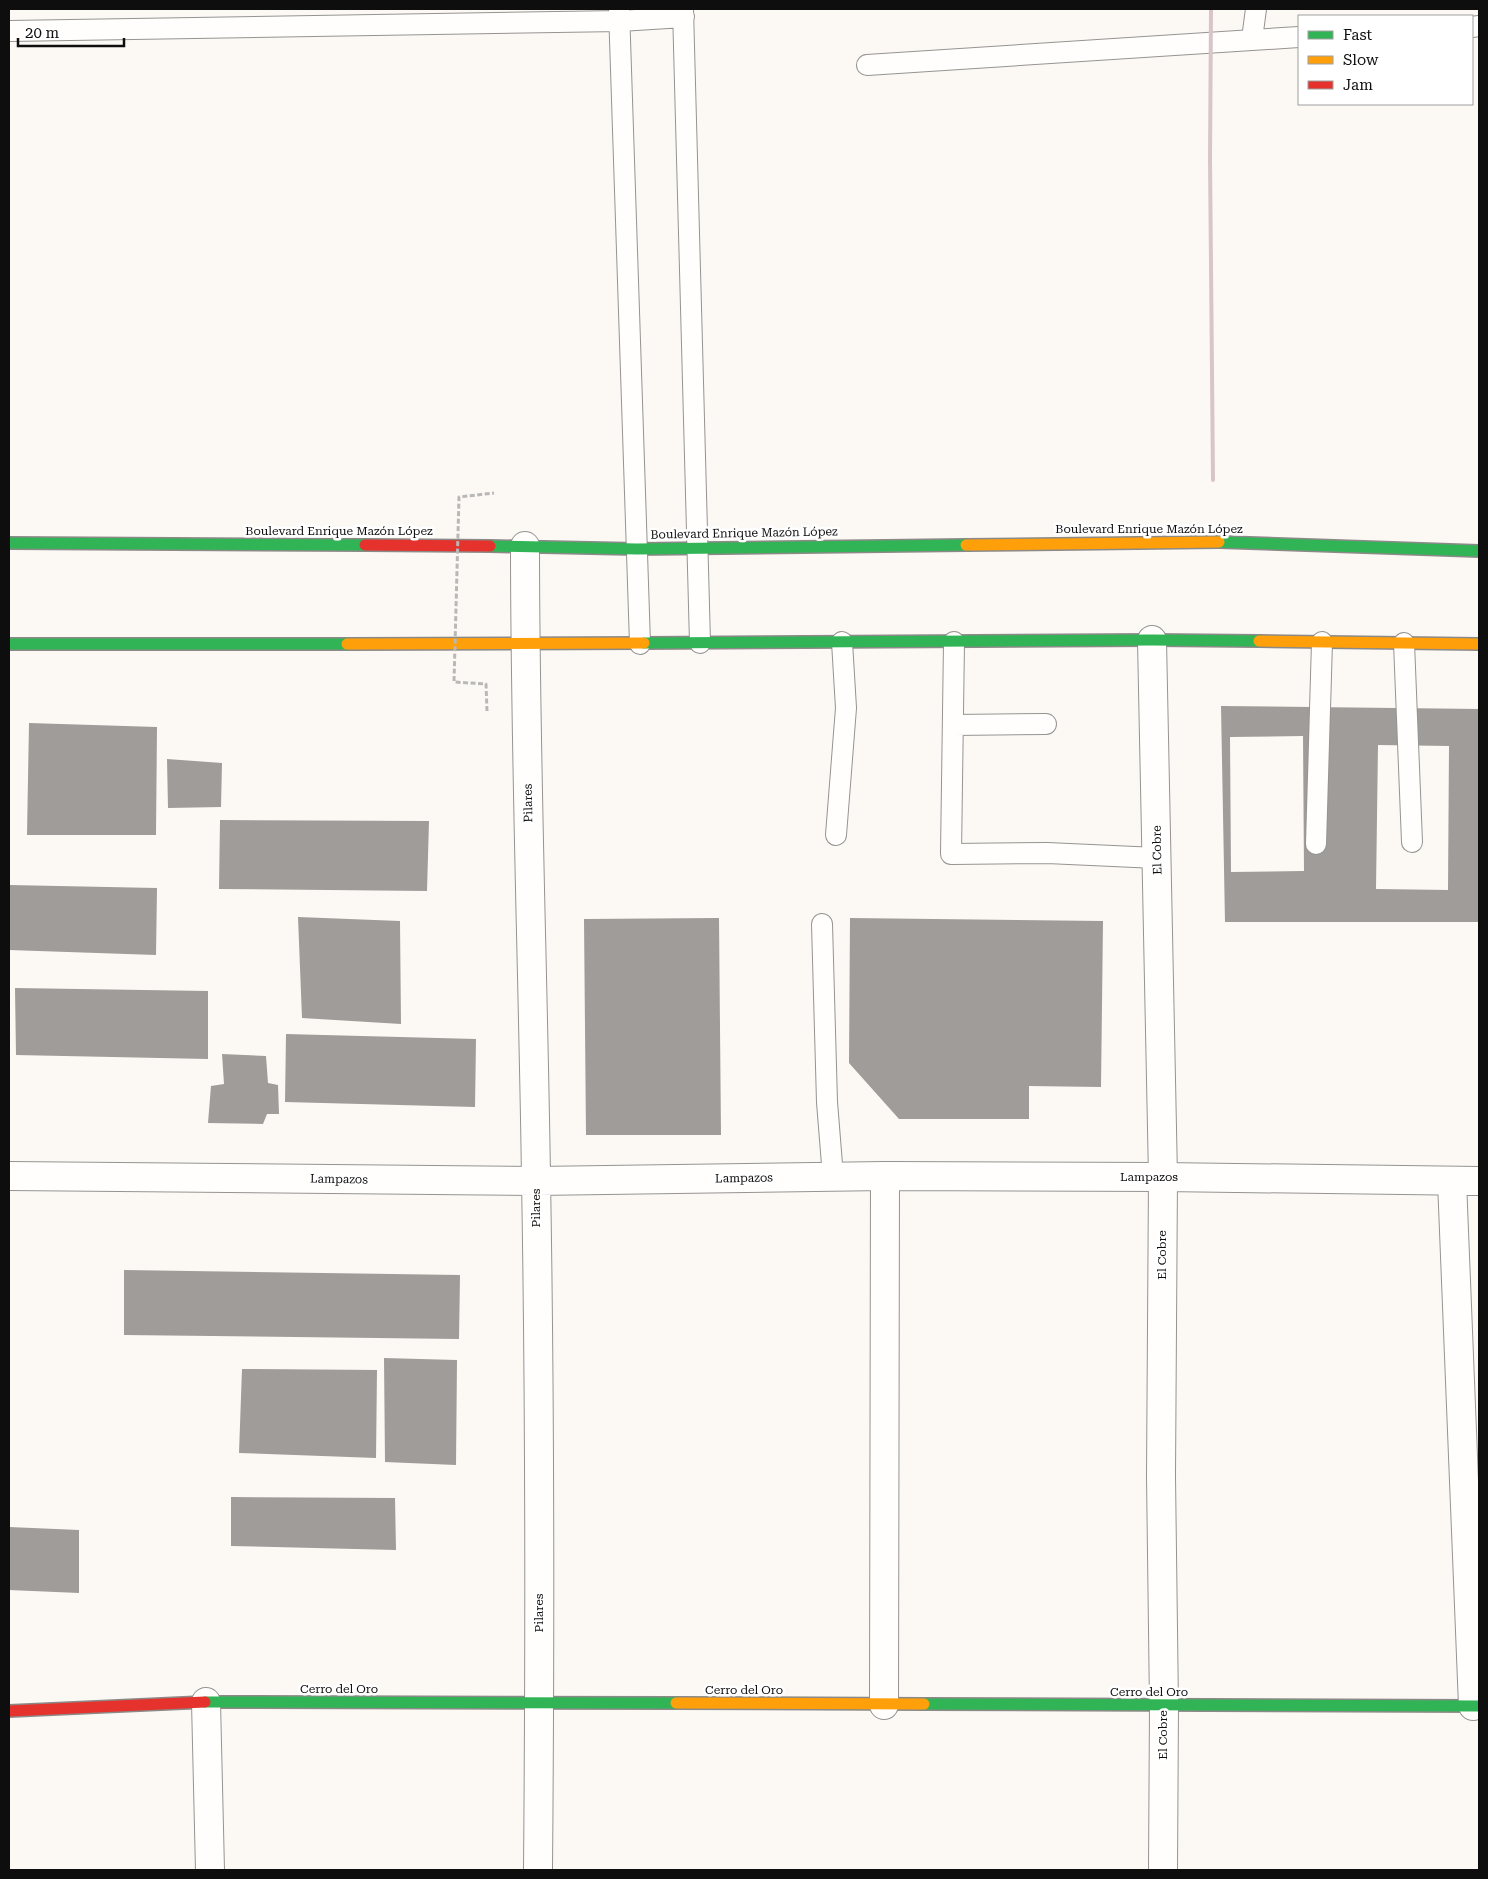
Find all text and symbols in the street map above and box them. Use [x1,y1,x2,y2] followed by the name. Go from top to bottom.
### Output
[18,15,124,47] scale bar
[1298,15,1473,105] legend
[25,24,60,42] text: 20 m
[1343,26,1373,44] text: Fast
[1343,51,1379,69] text: Slow
[1343,76,1373,94] text: Jam
[1055,522,1243,536] street label: Boulevard Enrique Mazón López
[245,524,433,538] street label: Boulevard Enrique Mazón López
[650,524,838,542] street label: Boulevard Enrique Mazón López
[521,783,535,823] street label: Pilares
[1150,825,1164,875] street label: El Cobre
[715,1170,773,1186] street label: Lampazos
[1120,1170,1178,1184] street label: Lampazos
[310,1171,368,1187] street label: Lampazos
[529,1188,543,1227] street label: Pilares
[1155,1230,1169,1280] street label: El Cobre
[532,1593,546,1632] street label: Pilares
[300,1682,378,1696] street label: Cerro del Oro
[705,1683,783,1697] street label: Cerro del Oro
[1110,1685,1188,1699] street label: Cerro del Oro
[1156,1710,1170,1760] street label: El Cobre

